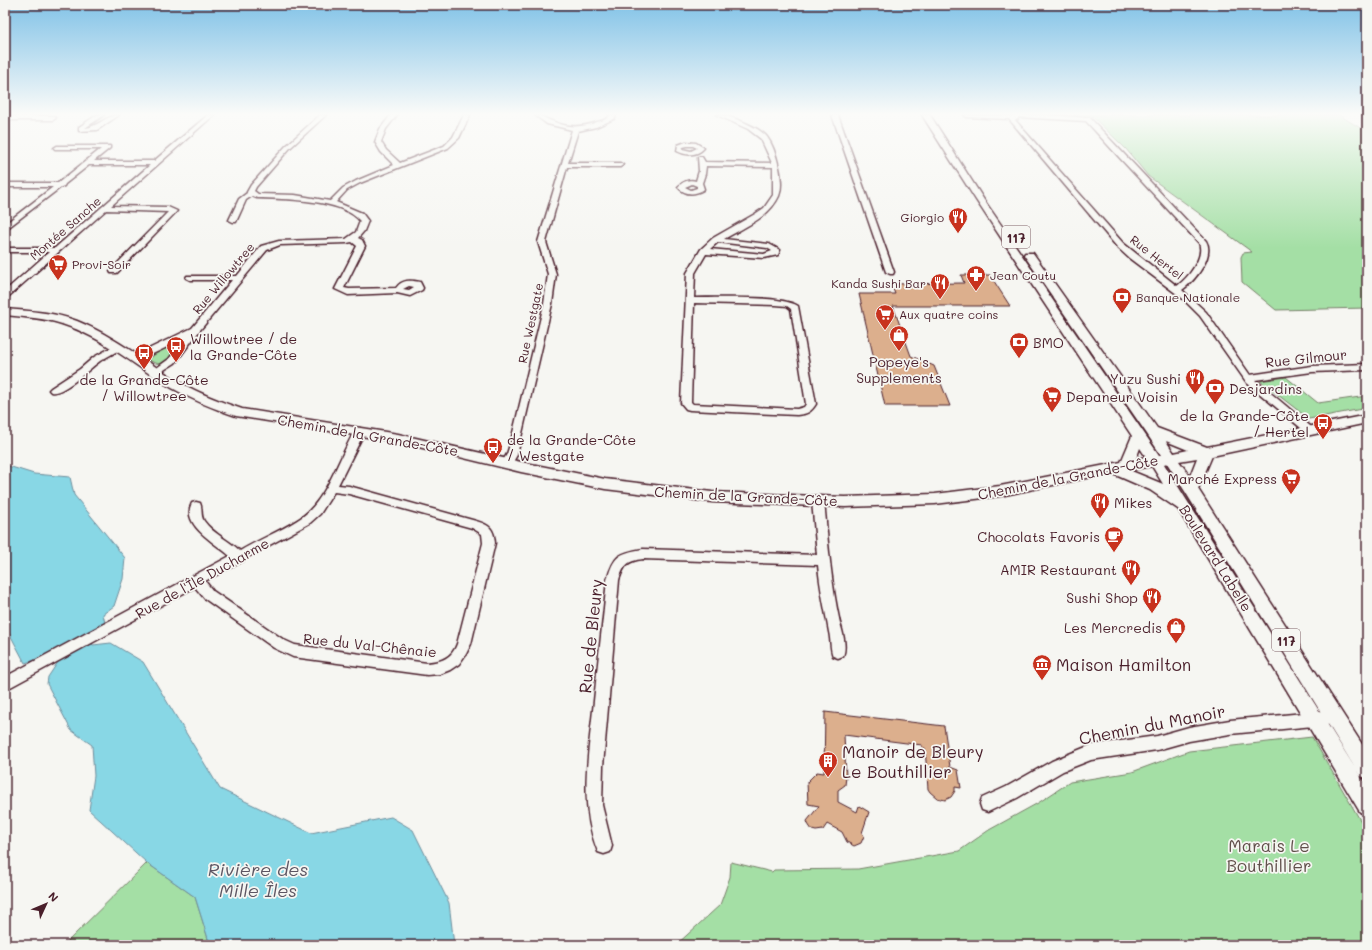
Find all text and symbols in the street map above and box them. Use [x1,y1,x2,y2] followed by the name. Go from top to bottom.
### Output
[26,193,104,263] street label: Montée Sanche
[947,206,969,234] restaurant icon: Giorgio
[901,209,944,225] place label: Giorgio
[1002,226,1030,248] road number: 117
[1127,231,1187,283] street label: Rue Hertel
[188,239,258,317] street label: Rue Willowtree
[47,253,69,281] supermarket icon: Provi-Soir
[72,256,131,272] place label: Provi-Soir
[965,264,987,292] pharmacy icon: Jean Coutu
[990,267,1056,283] place label: Jean Coutu
[929,272,951,300] restaurant icon: Kanda Sushi Bar
[831,275,926,291] place label: Kanda Sushi Bar
[514,281,546,365] street label: Rue Westgate
[1111,286,1133,314] bank icon: Banque Nationale
[1136,289,1240,305] place label: Banque Nationale
[874,303,896,331] supermarket icon: Aux quatre coins
[899,306,999,322] place label: Aux quatre coins
[888,324,910,352] shop icon: Popeye's Supplements
[190,329,297,364] place label: Willowtree / de la Grande-Côte
[1008,331,1030,359] bank icon: BMO
[1033,333,1064,352] place label: BMO
[165,335,187,363] bus stop icon: Willowtree / de la Grande-Côte
[133,342,155,370] bus stop icon: de la Grande-Côte / Willowtree
[1264,344,1348,372] street label: Rue Gilmour
[856,352,942,387] place label: Popeye's Supplements
[1184,367,1206,395] restaurant icon: Yuzu Sushi
[1110,369,1181,388] place label: Yuzu Sushi
[79,370,209,405] place label: de la Grande-Côte / Willowtree
[1204,377,1226,405] bank icon: Desjardins
[1229,379,1302,398] place label: Desjardins
[1041,385,1063,413] supermarket icon: Depaneur Voisin
[1066,387,1178,406] place label: Depaneur Voisin
[1180,406,1309,441] place label: de la Grande-Côte / Hertel
[276,410,460,460] street label: Chemin de la Grande-Côte
[1312,412,1334,440] bus stop icon: de la Grande-Côte / Hertel
[507,430,636,465] place label: de la Grande-Côte / Westgate
[482,436,504,464] bus stop icon: de la Grande-Côte / Westgate
[976,450,1160,504] street label: Chemin de la Grande-Côte
[1280,467,1302,495] supermarket icon: Marché Express
[1168,469,1277,488] place label: Marché Express
[654,482,838,510] street label: Chemin de la Grande-Côte
[1089,491,1111,519] restaurant icon: Mikes
[1114,493,1152,512] place label: Mikes
[1175,501,1257,615] street label: Boulevard Labelle
[1103,525,1125,553] cafe icon: Chocolats Favoris
[977,527,1100,546] place label: Chocolats Favoris
[132,533,272,623] street label: Rue de l'Île Ducharme
[1120,558,1142,586] restaurant icon: AMIR Restaurant
[1000,560,1117,579] place label: AMIR Restaurant
[573,578,607,694] street label: Rue de Bleury
[1141,586,1163,614] restaurant icon: Sushi Shop
[1066,588,1138,607] place label: Sushi Shop
[1165,616,1187,644] shop icon: Les Mercredis
[1064,618,1162,637] place label: Les Mercredis
[302,629,438,661] street label: Rue du Val-Chênaie
[1272,629,1300,651] road number: 117
[1031,653,1053,681] museum icon: Maison Hamilton
[1056,653,1191,675] place label: Maison Hamilton
[1077,699,1227,749] street label: Chemin du Manoir
[842,740,984,782] place label: Manoir de Bleury Le Bouthillier
[817,750,839,778] building icon: Manoir de Bleury Le Bouthillier
[1227,834,1312,876] park label: Marais Le Bouthillier
[208,857,308,902] water label: Rivière des Mille Îles
[26,884,66,924] north arrow
[45,888,62,905] text: N

